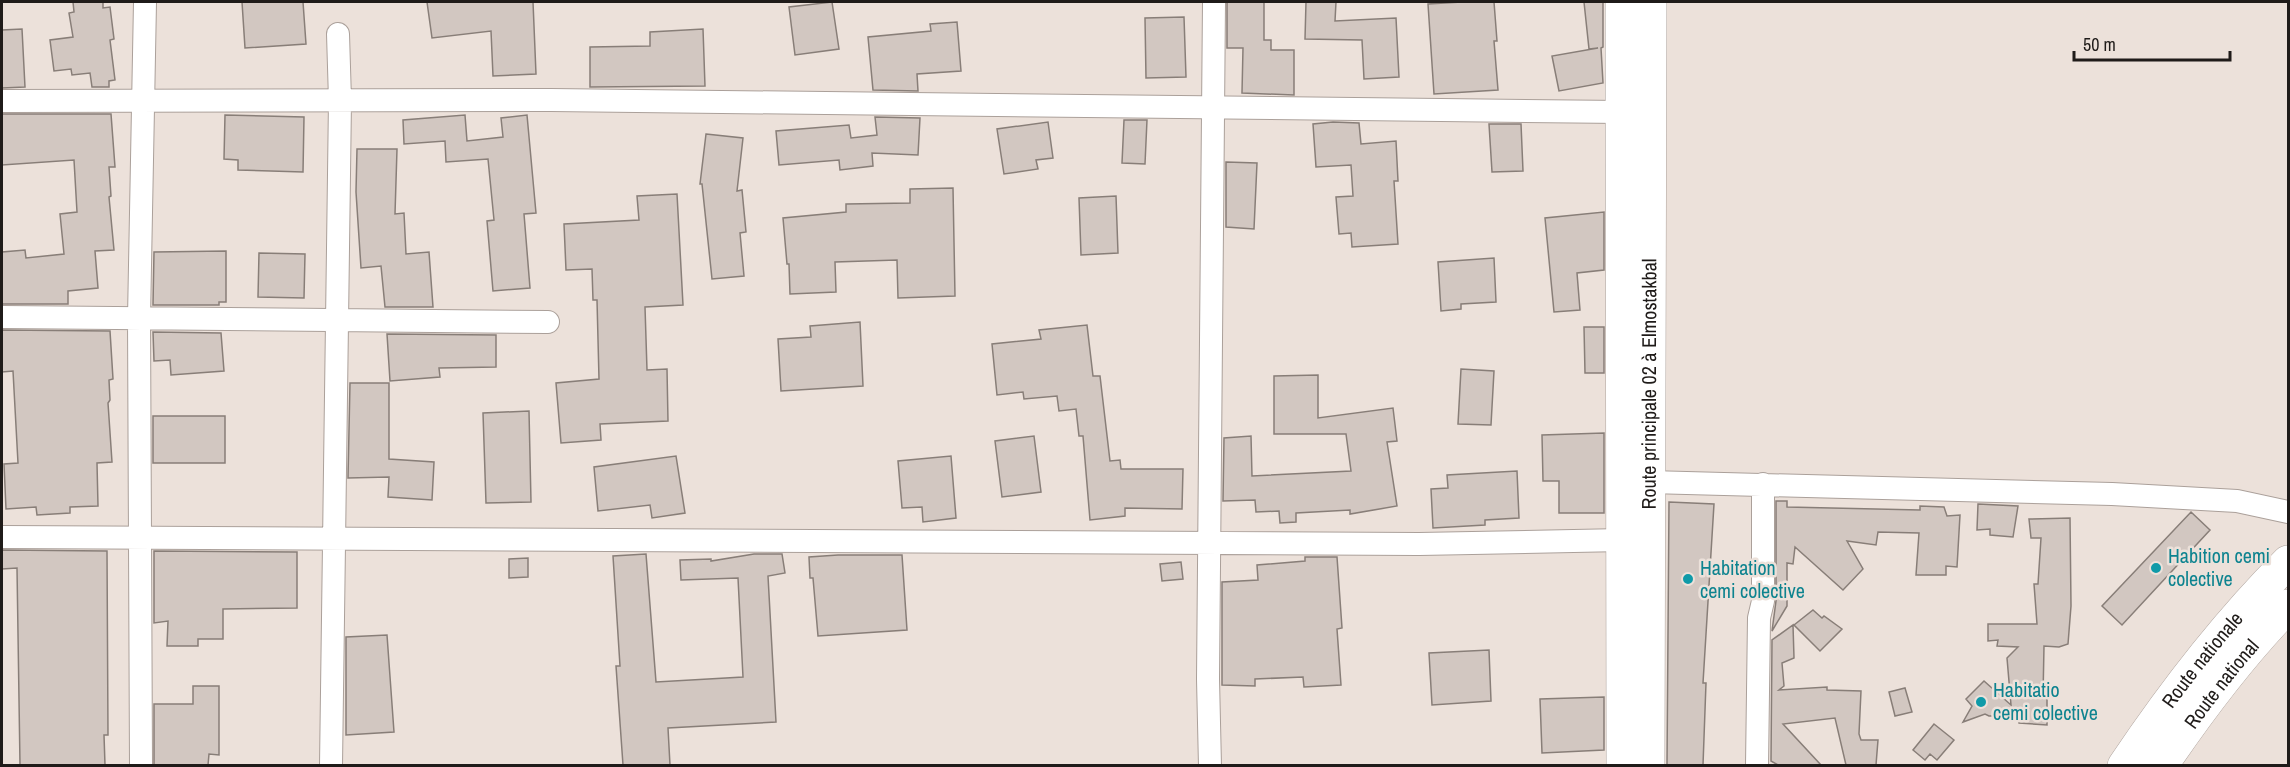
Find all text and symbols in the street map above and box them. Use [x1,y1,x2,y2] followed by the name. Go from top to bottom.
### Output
[2074,24,2230,62] scale bar
[2083,32,2116,57] text: 50 m
[1635,259,1662,509] street label: Route principale 02 à Elmostakbal
[2168,542,2270,592] place label: Habition cemi colective
[1700,554,1805,604] place label: Habitation cemi colective
[2149,561,2163,575] marker: Habition cemi colective
[1681,572,1695,586] marker: Habitation cemi colective
[2156,607,2248,713] street label: Route nationale
[2180,635,2266,733] street label: Route national
[1993,676,2098,726] place label: Habitatio cemi colective
[1974,695,1988,709] marker: Habitatio cemi colective

